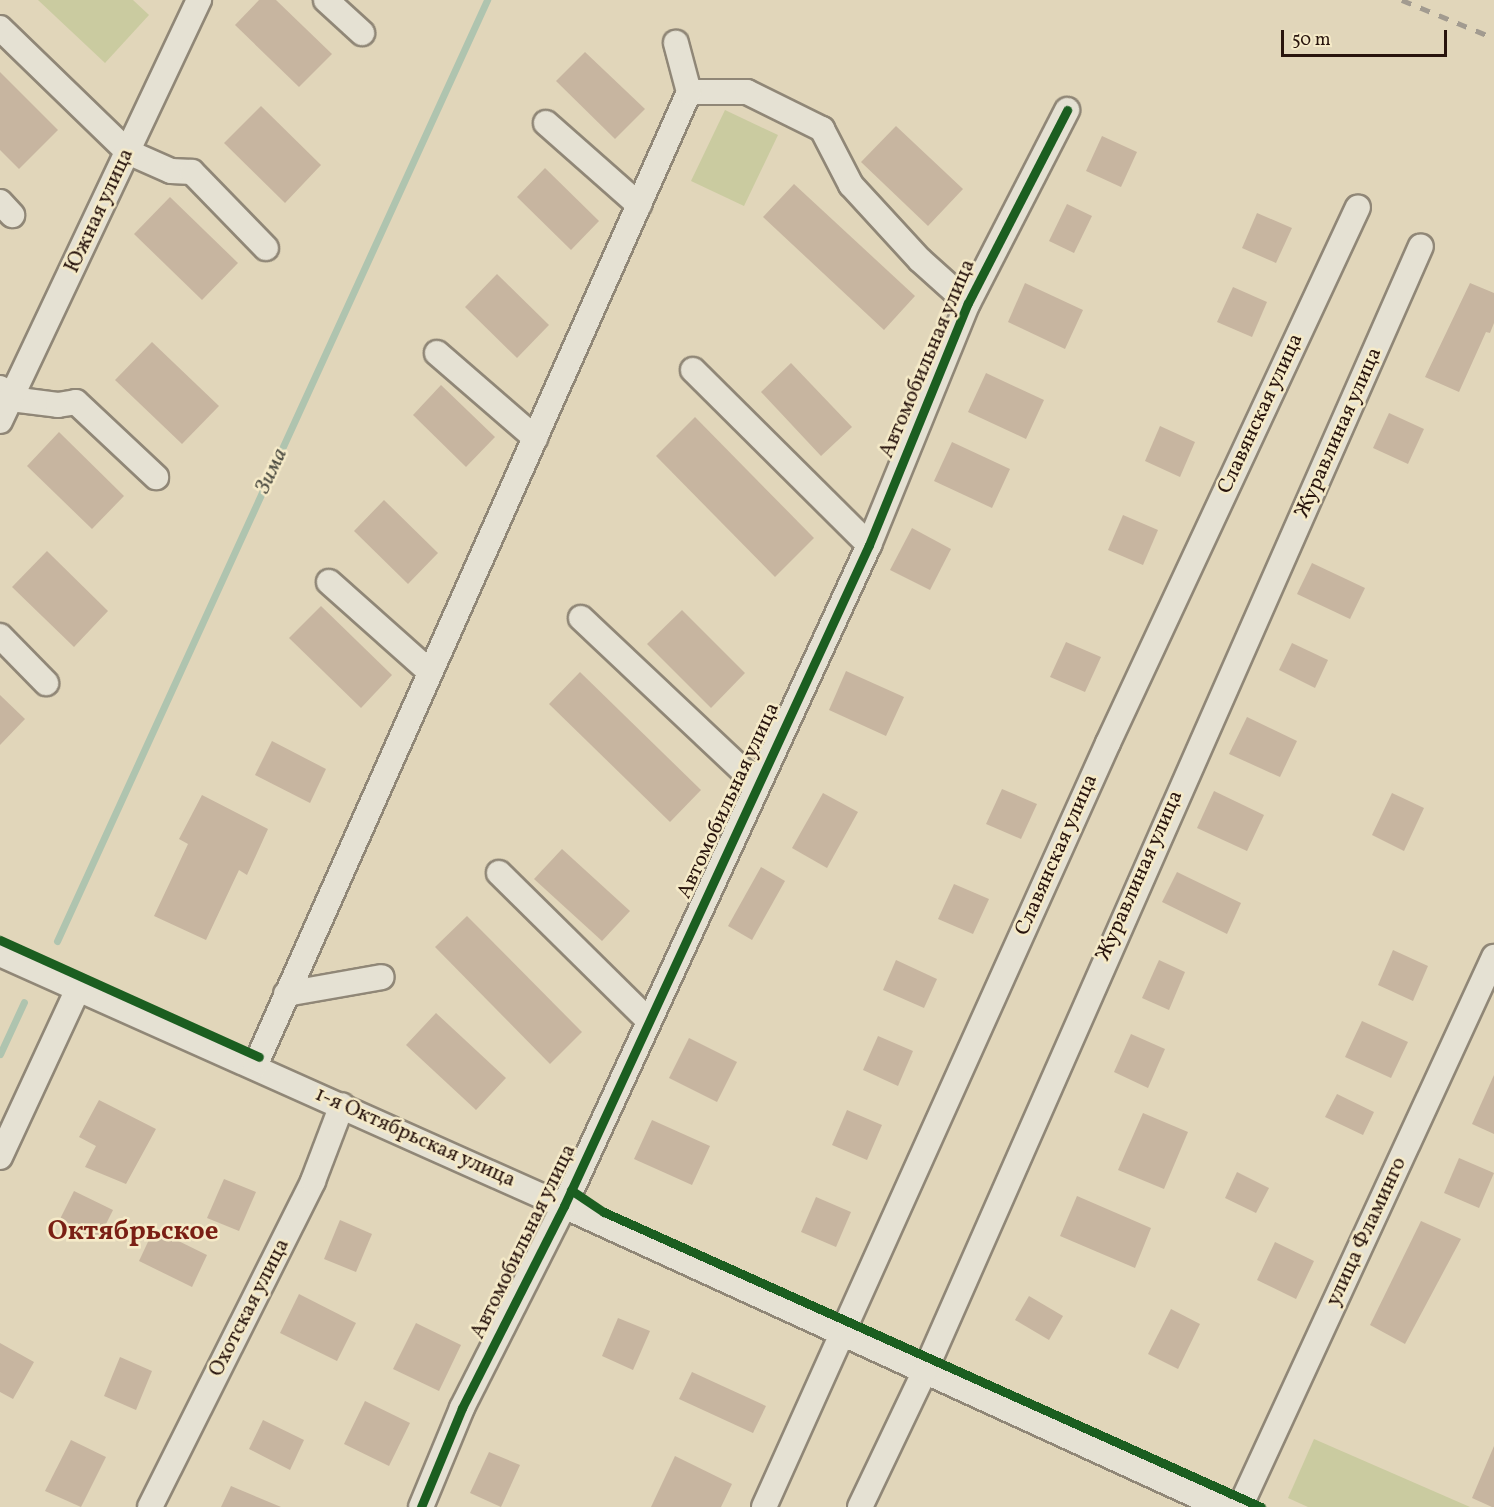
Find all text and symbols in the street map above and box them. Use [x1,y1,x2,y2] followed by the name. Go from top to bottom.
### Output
[1284,18,1450,56] scale bar
[1292,28,1331,53] text: 50 m
[60,145,140,277] street label: Южная улица
[875,256,981,462] street label: Автомобильная улица
[1213,330,1309,498] street label: Славянская улица
[1290,344,1388,522] street label: Журавлиная улица
[250,444,294,498] water label: Зима
[672,699,786,903] street label: Автомобильная улица
[1010,770,1104,940] street label: Славянская улица
[1091,787,1189,965] street label: Журавлиная улица
[311,1082,519,1194] street label: 1-я Октябрьская улица
[466,1140,582,1344] street label: Автомобильная улица
[1321,1153,1413,1311] street label: улица Фламинго
[48,1217,218,1249] district label: Октябрьское
[204,1235,296,1381] street label: Охотская улица

